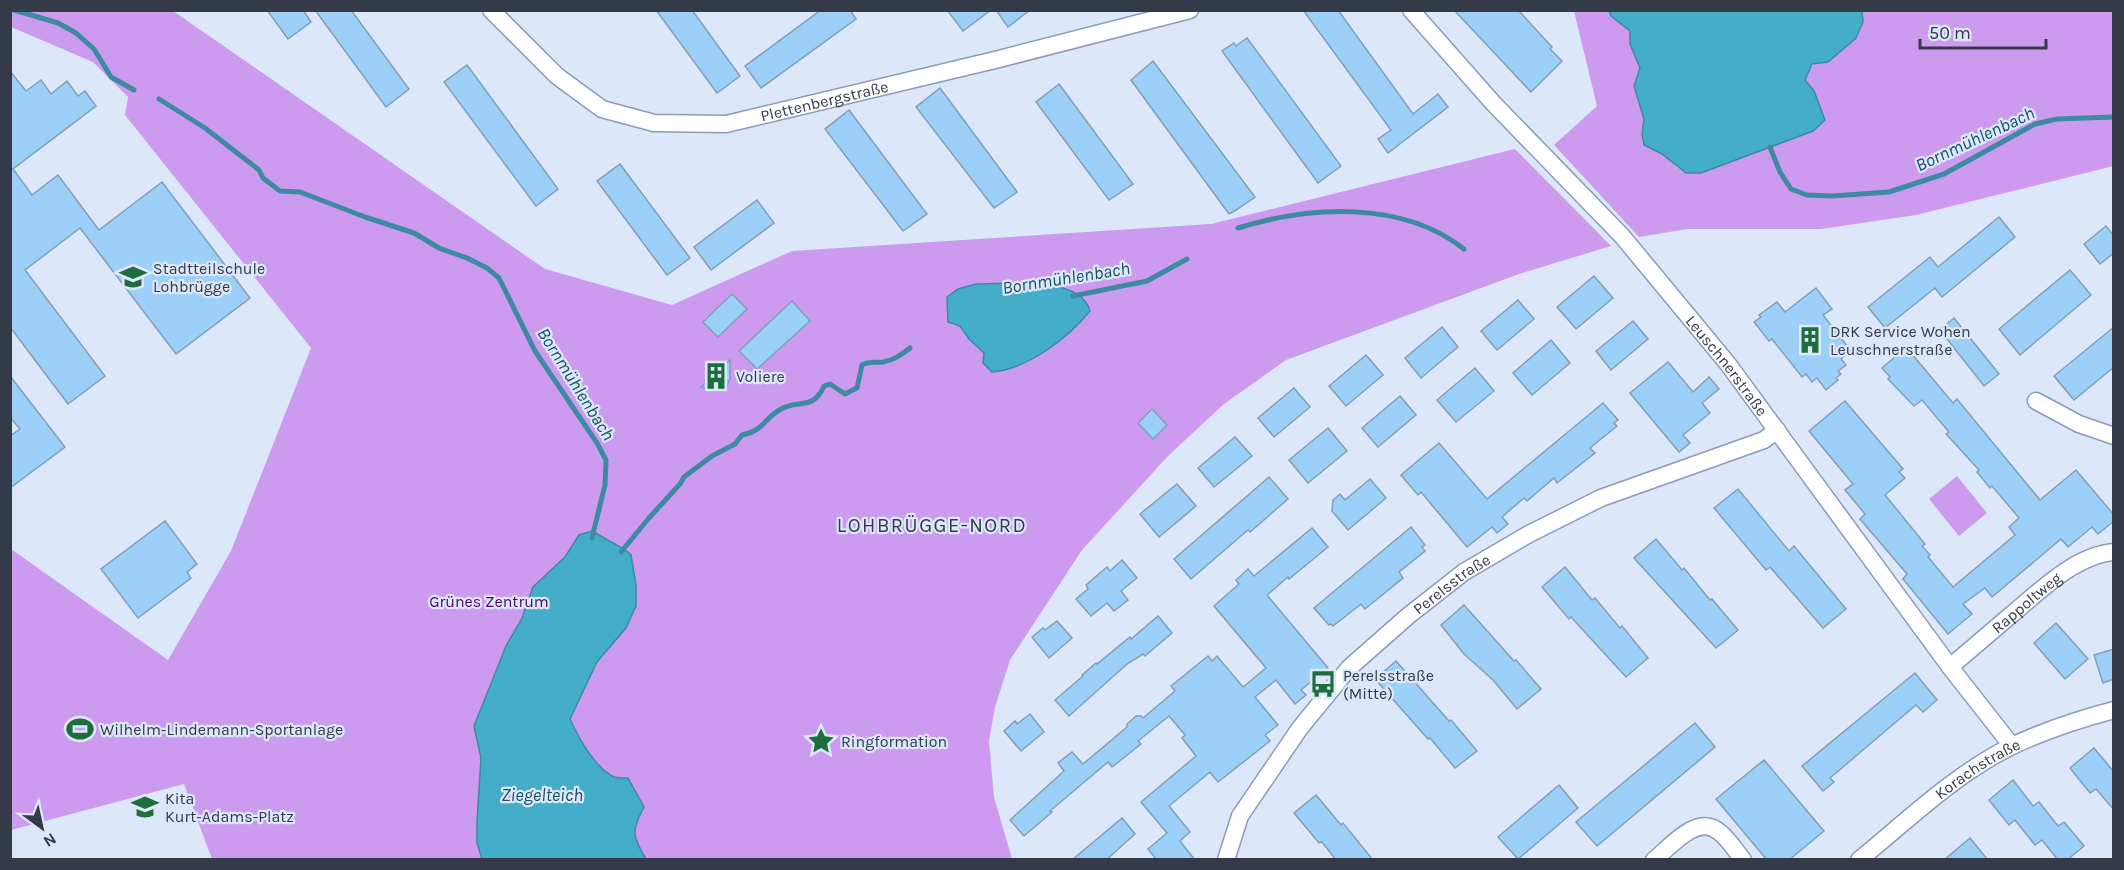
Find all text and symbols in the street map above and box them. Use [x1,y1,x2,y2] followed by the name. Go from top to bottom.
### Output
[1920,12,2046,50] scale bar
[1929,22,1971,44] text: 50 m
[759,77,890,125] street label: Plettenbergstraße
[1912,102,2038,176] water label: Bornmühlenbach
[1001,257,1131,299] water label: Bornmühlenbach
[153,259,265,296] place label: Stadtteilschule Lohbrügge
[118,262,148,292] school or university icon: Stadtteilschule Lohbrügge
[1682,311,1772,420] street label: Leuschnerstraße
[1830,322,1971,359] place label: DRK Service Wohen Leuschnerstraße
[533,324,619,444] water label: Bornmühlenbach
[1795,325,1825,355] building icon: DRK Service Wohen Leuschnerstraße
[701,361,731,391] building icon: Voliere
[736,367,785,386] place label: Voliere
[837,514,1027,537] district label: LOHBRÜGGE-NORD
[1409,550,1494,619] street label: Perelsstraße
[1988,568,2065,637] street label: Rappoltweg
[429,592,549,611] park label: Grünes Zentrum
[1343,666,1434,703] place label: Perelsstraße (Mitte)
[1308,669,1338,699] bus stop icon: Perelsstraße (Mitte)
[65,714,95,744] sports icon: Wilhelm-Lindemann-Sportanlage
[100,720,343,739] place label: Wilhelm-Lindemann-Sportanlage
[806,726,836,756] place icon: Ringformation
[841,732,947,751] place label: Ringformation
[1931,735,2023,803] street label: Korachstraße
[501,784,583,806] water label: Ziegelteich
[165,789,294,826] place label: Kita Kurt-Adams-Platz
[130,792,160,822] school or university icon: Kita Kurt-Adams-Platz
[12,798,72,858] north arrow
[40,829,60,851] text: N

